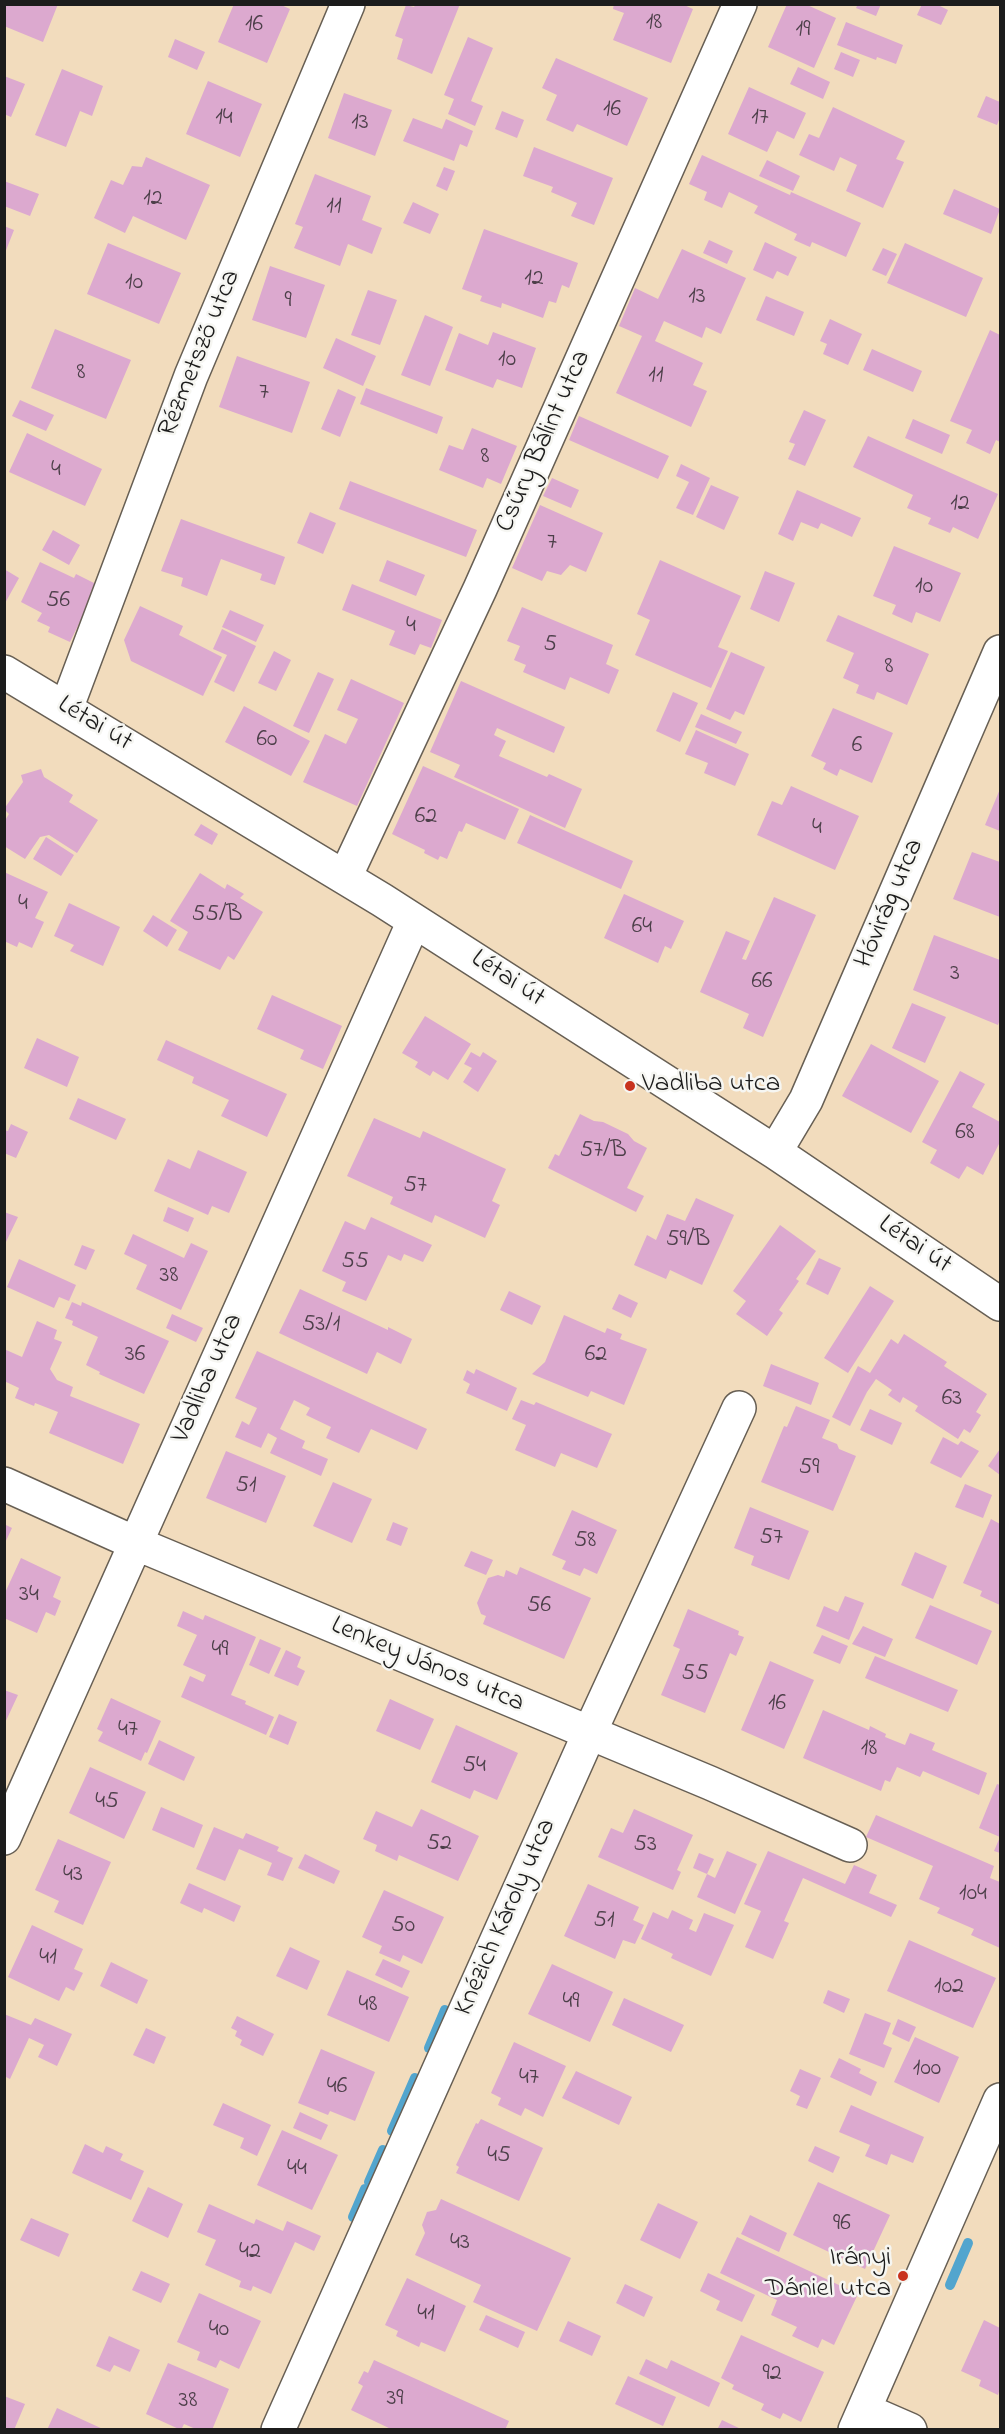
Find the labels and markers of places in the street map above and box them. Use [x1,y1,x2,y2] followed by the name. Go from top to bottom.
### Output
[642,1070,780,1102] place label: Vadliba utca
[623,1079,637,1093] marker: Vadliba utca
[765,2244,891,2307] place label: Irányi Dániel utca
[896,2269,910,2283] marker: Irányi Dániel utca

